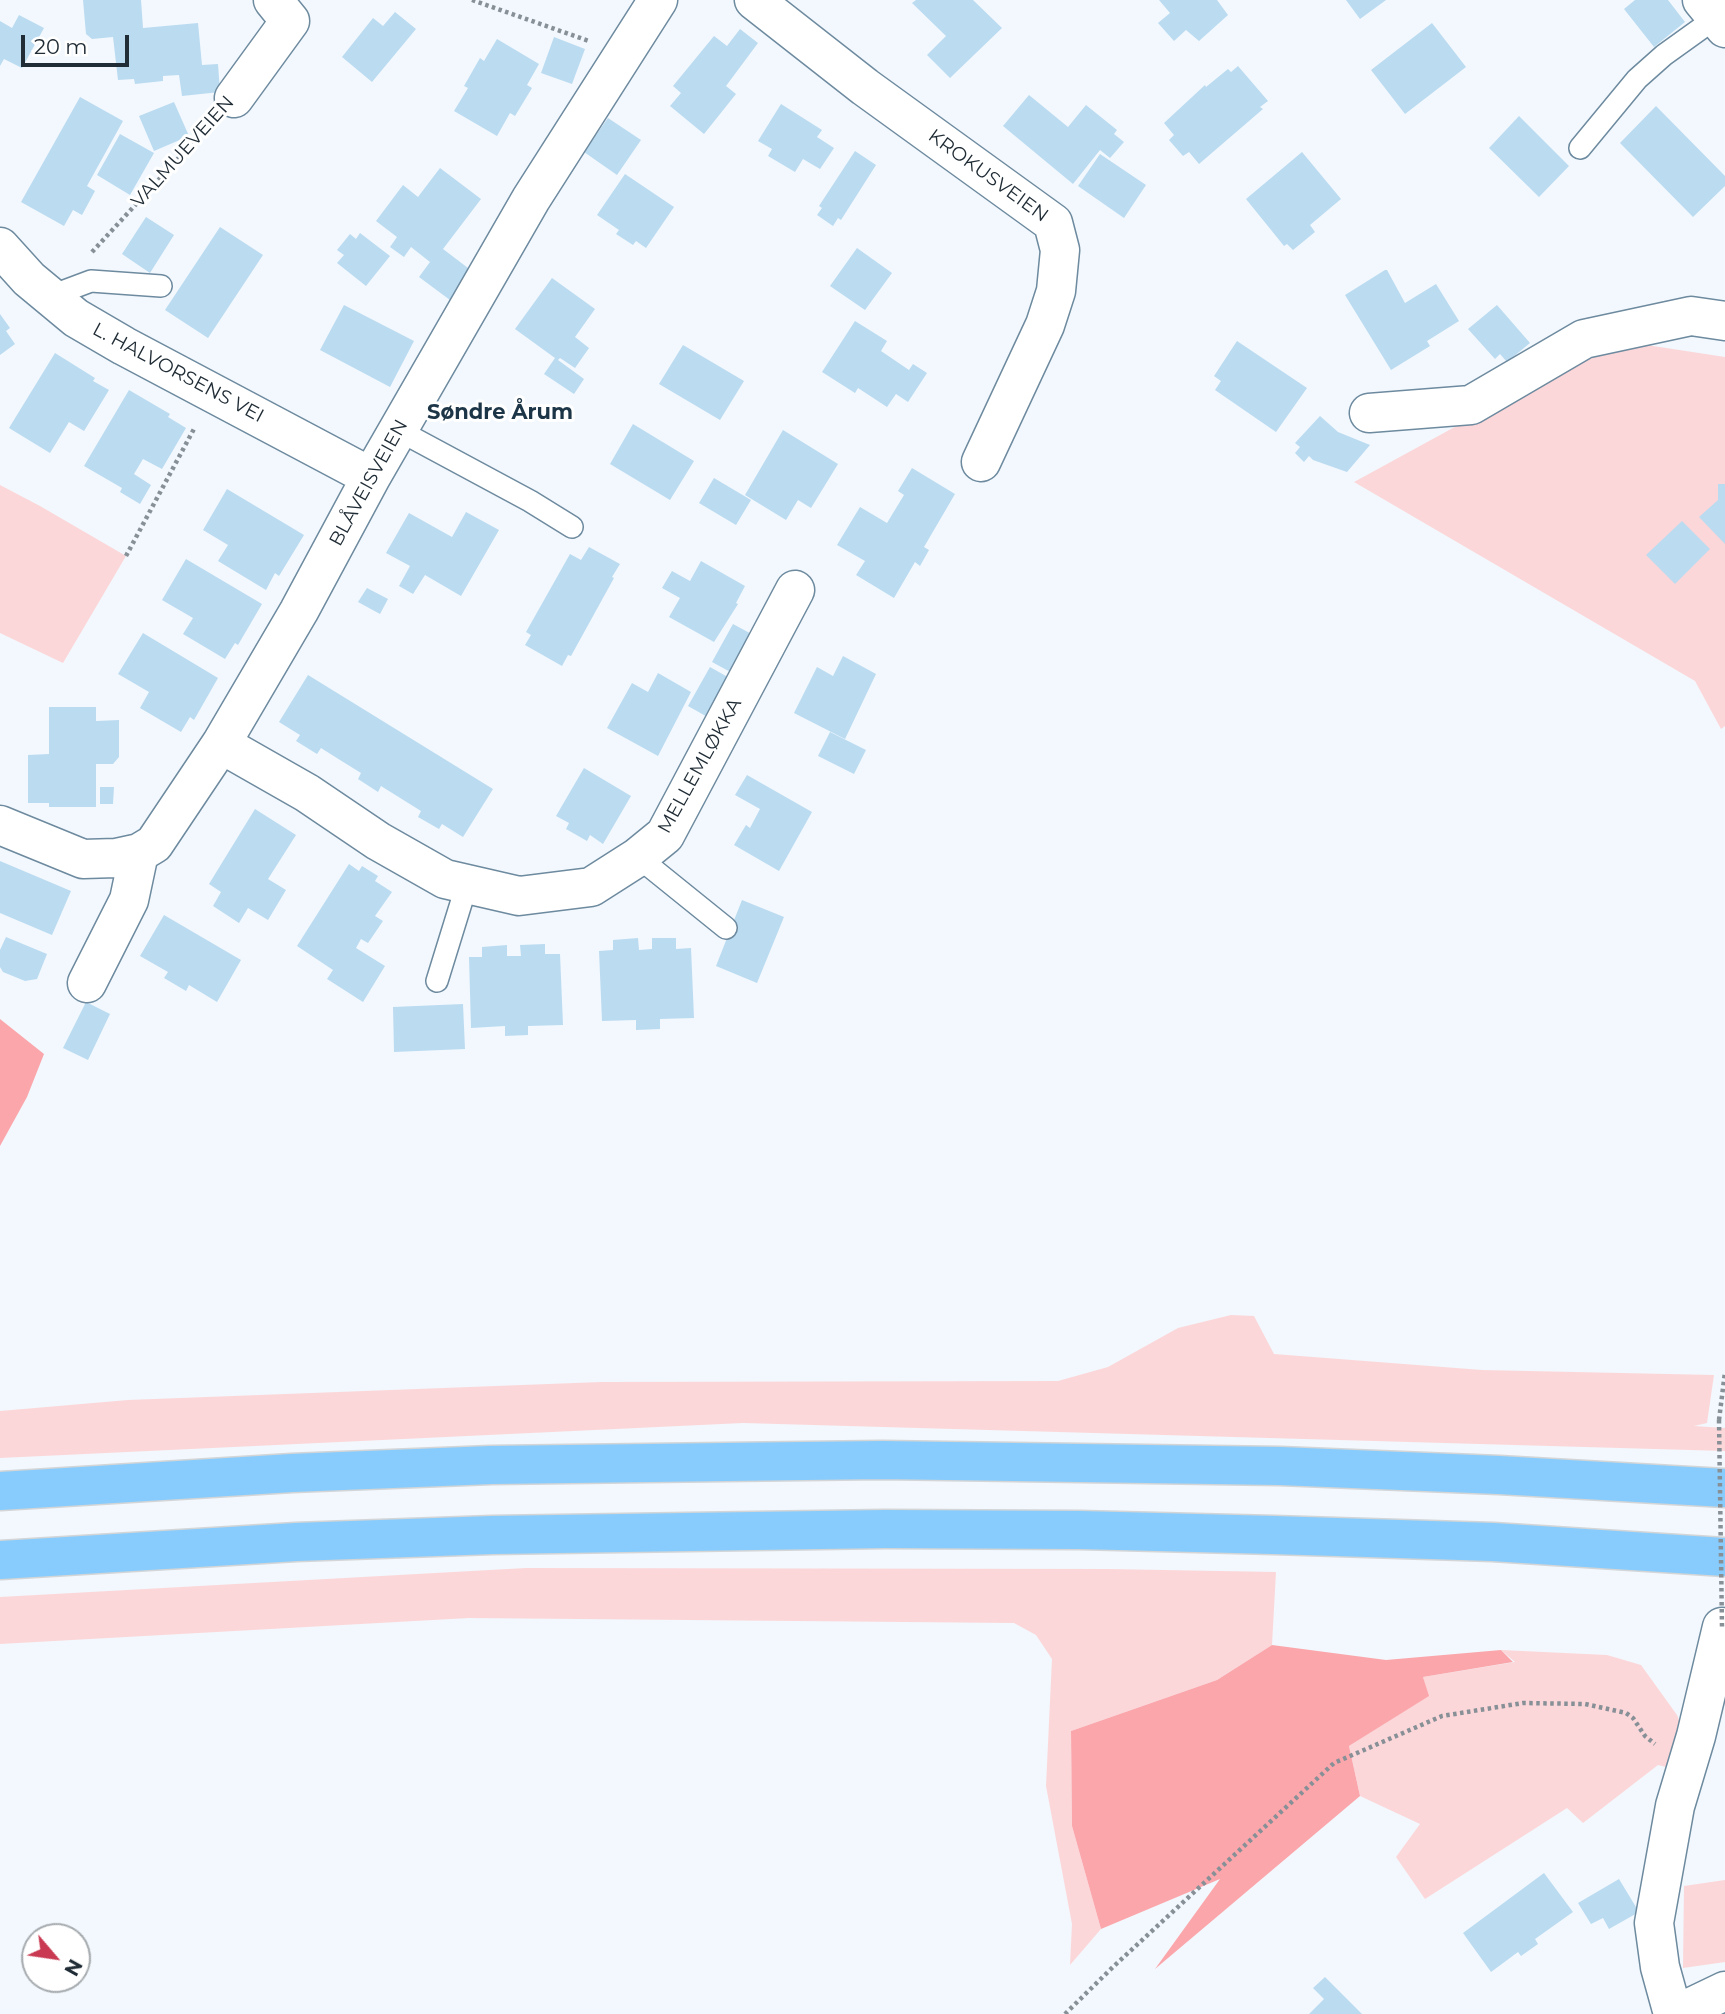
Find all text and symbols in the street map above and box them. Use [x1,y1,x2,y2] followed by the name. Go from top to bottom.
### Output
[24,21,133,65] scale bar
[34,34,88,59] text: 20 m
[127,91,239,213] street label: VALMUEVEIEN
[924,125,1052,227] street label: KROKUSVEIEN
[89,318,267,428] street label: L. HALVORSENS VEI
[427,400,573,426] district label: Søndre Årum
[325,416,413,550] street label: BLÅVEISVEIEN
[653,694,747,838] street label: MELLEMLØKKA
[21,1923,91,1993] north arrow
[59,1955,87,1980] text: N

